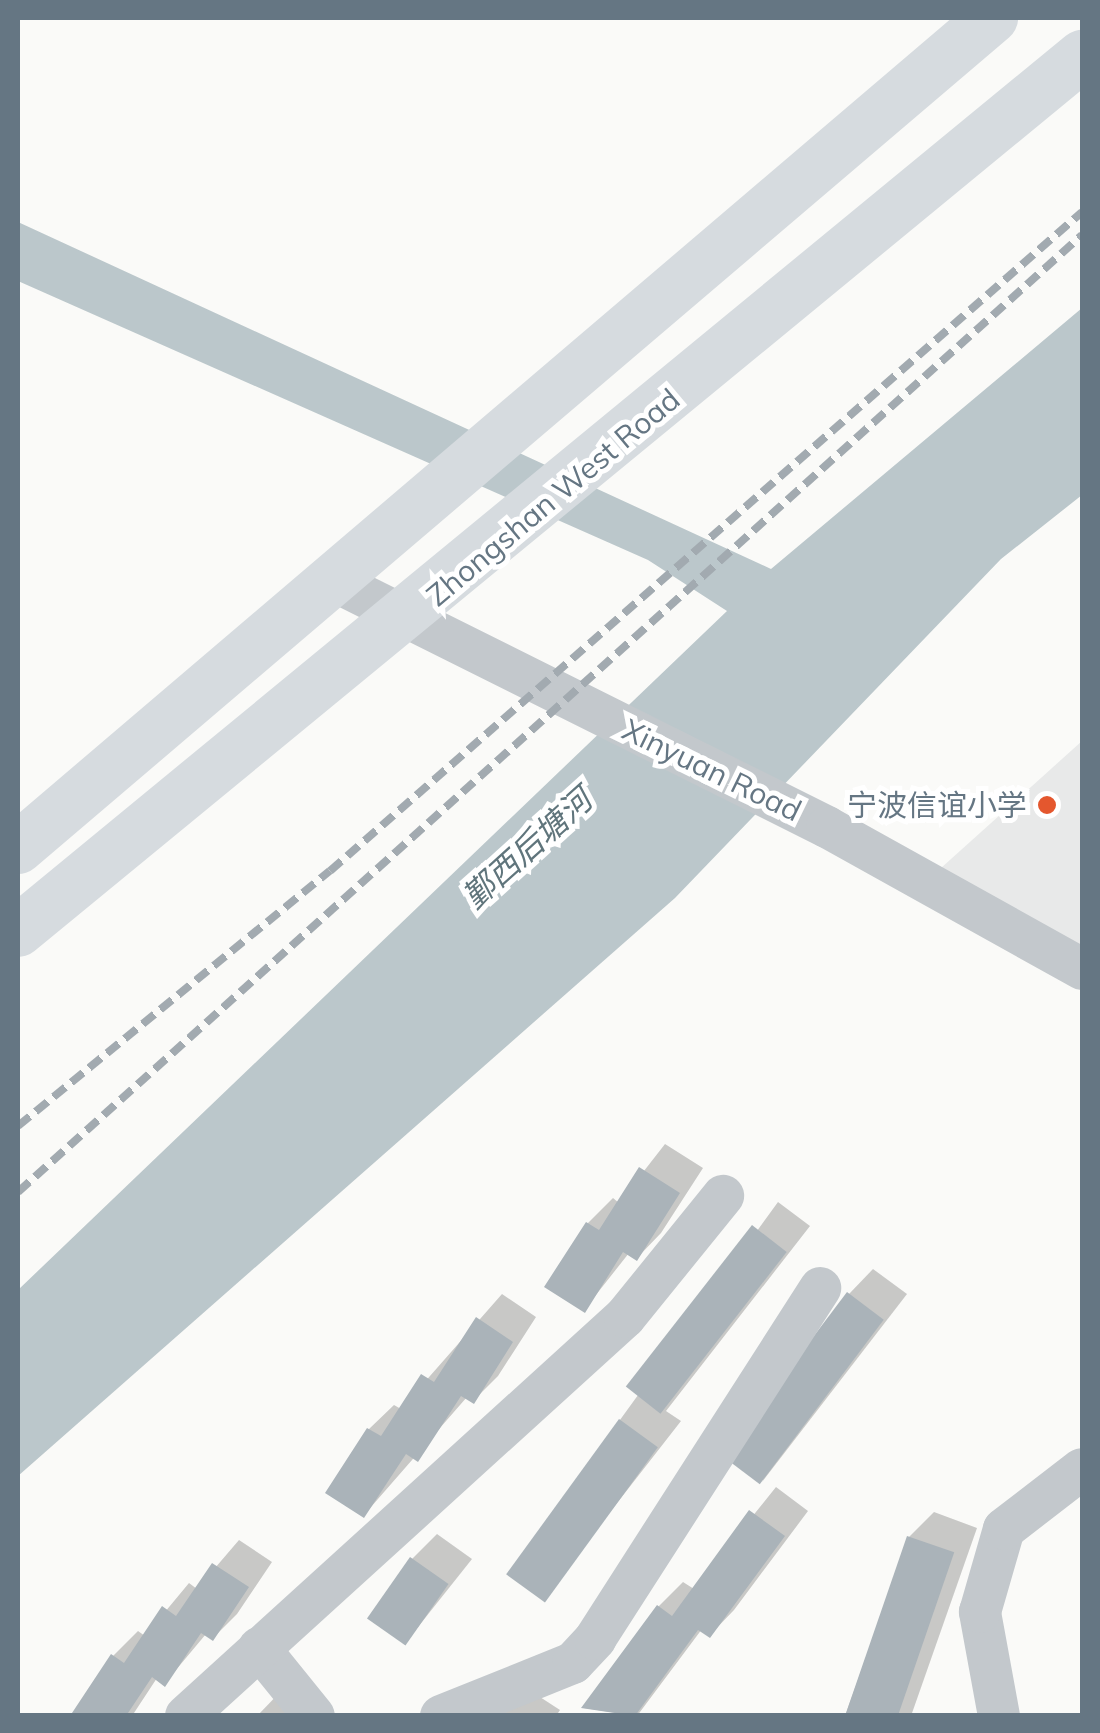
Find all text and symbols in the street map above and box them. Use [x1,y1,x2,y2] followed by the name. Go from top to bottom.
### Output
[419,381,687,613] street label: Zhongshan West Road
[617,711,807,829] street label: Xinyuan Road
[455,780,599,916] water label: 鄞西后塘河
[847,787,1027,823] place label: 宁波信谊小学
[1036,794,1058,816] marker: 宁波信谊小学

